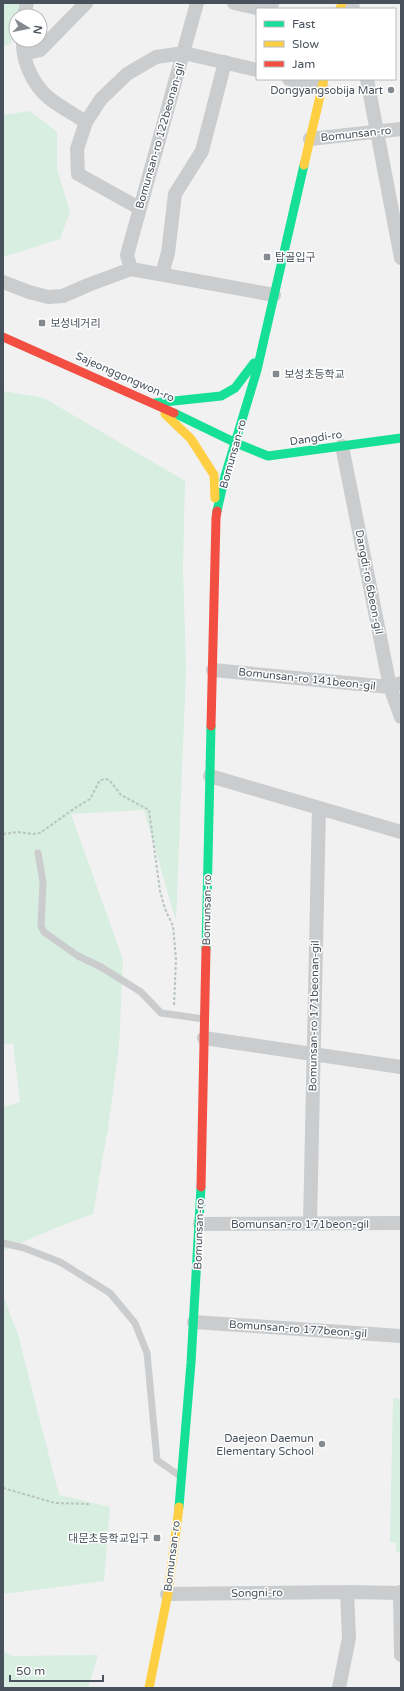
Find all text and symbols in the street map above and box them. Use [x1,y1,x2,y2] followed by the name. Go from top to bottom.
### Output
[8,8,48,48] north arrow
[256,8,396,80] legend
[292,17,316,31] text: Fast
[30,24,45,35] text: N
[292,37,319,51] text: Slow
[292,57,315,71] text: Jam
[133,62,187,210] street label: Bomunsan-ro 122beonan-gil
[270,84,383,97] place label: Dongyangsobija Mart
[386,85,396,95] marker: Dongyangsobija Mart
[320,124,392,144] street label: Bomunsan-ro
[275,251,315,264] place label: 탑골입구
[262,252,272,262] marker: 탑골입구
[50,317,101,330] place label: 보성네거리
[37,318,47,328] marker: 보성네거리
[74,349,177,405] street label: Sajeonggongwon-ro
[284,368,345,381] place label: 보성초등학교
[271,369,281,379] marker: 보성초등학교
[217,418,249,490] street label: Bomunsan-ro
[289,428,343,448] street label: Dangdi-ro
[352,529,386,635] street label: Dangdi-ro 6beon-gil
[238,665,376,693] street label: Bomunsan-ro 141beon-gil
[200,874,214,946] street label: Bomunsan-ro
[306,940,322,1092] street label: Bomunsan-ro 171beonan-gil
[191,1198,207,1270] street label: Bomunsan-ro
[231,1218,369,1231] street label: Bomunsan-ro 171beon-gil
[229,1318,367,1340] street label: Bomunsan-ro 177beon-gil
[216,1432,314,1458] place label: Daejeon Daemun Elementary School
[317,1439,327,1449] marker: Daejeon Daemun Elementary School
[161,1520,183,1592] street label: Bomunsan-ro
[68,1532,149,1545] place label: 대문초등학교입구
[152,1533,162,1543] marker: 대문초등학교입구
[231,1586,283,1600] street label: Songni-ro
[10,1657,103,1683] scale bar
[16,1664,45,1678] text: 50 m

